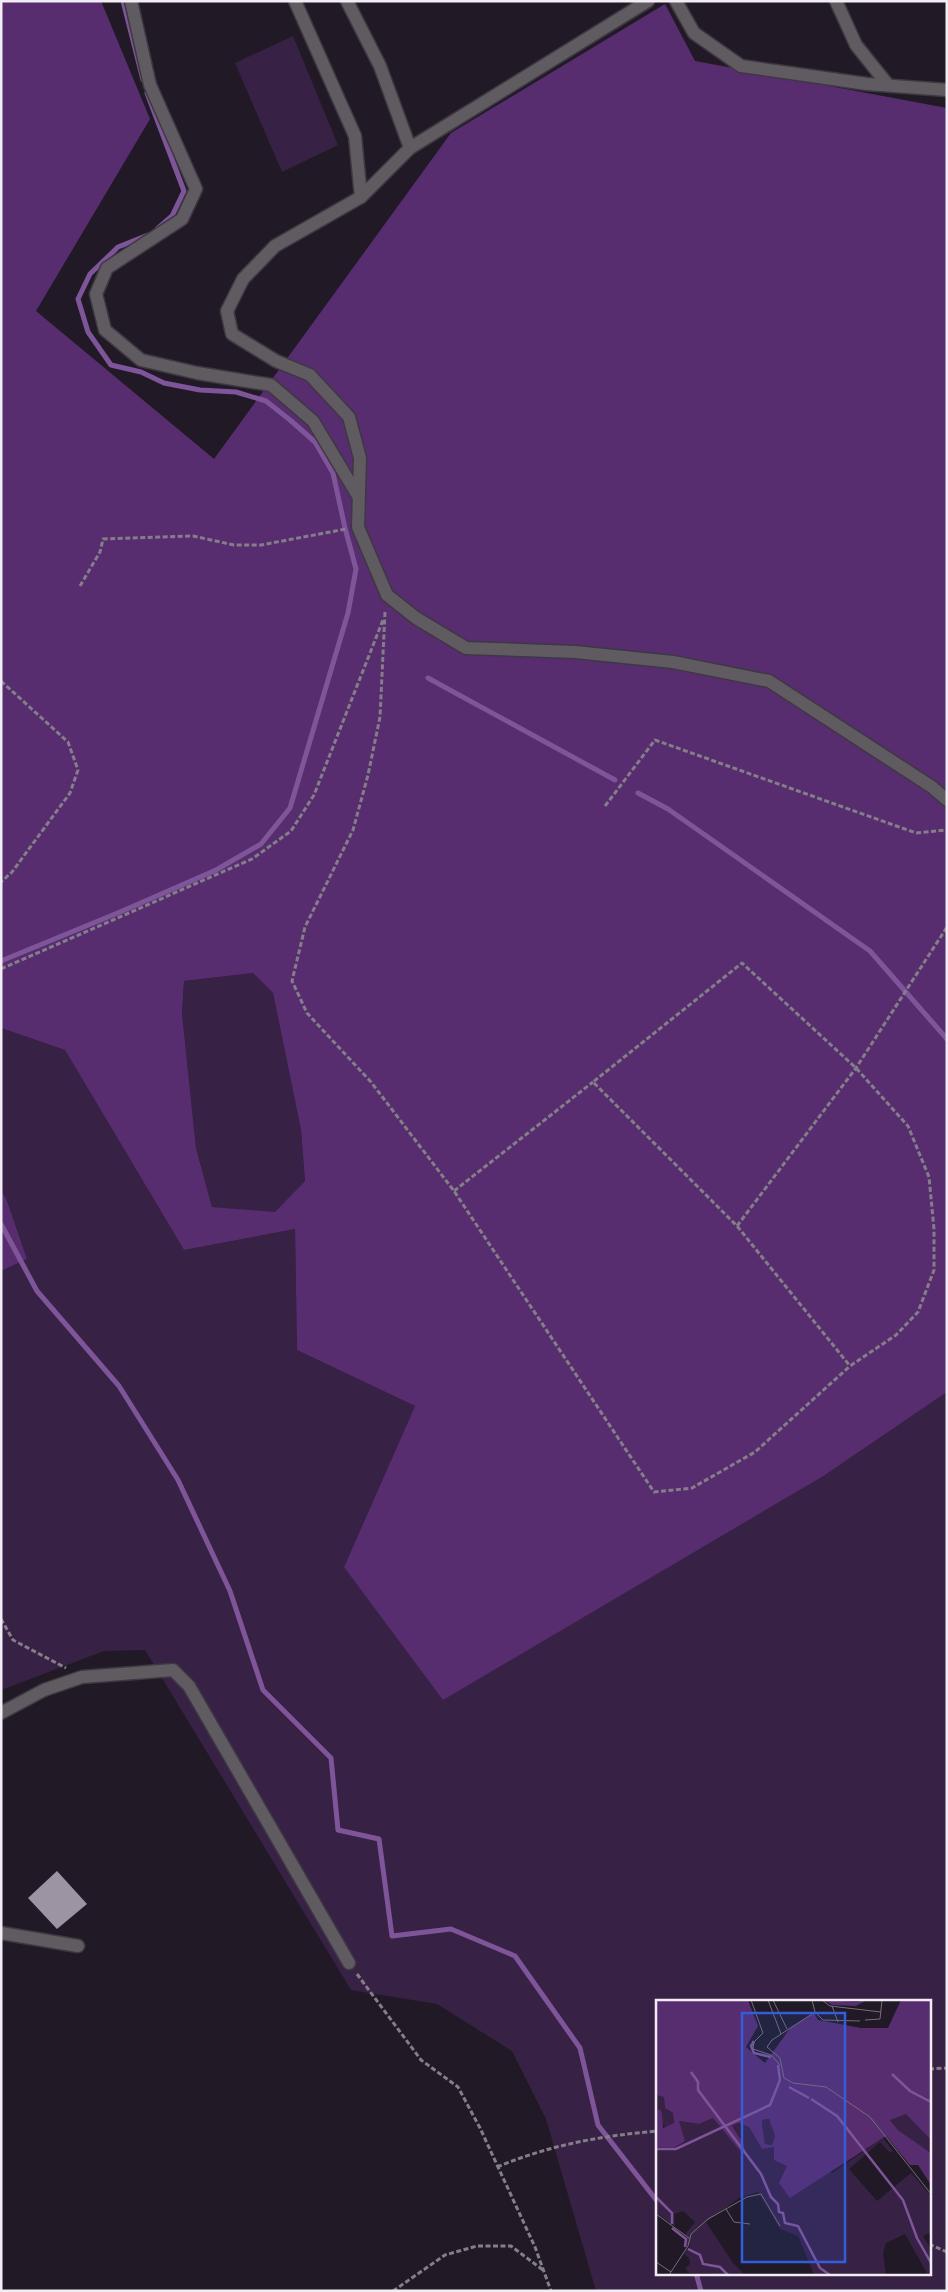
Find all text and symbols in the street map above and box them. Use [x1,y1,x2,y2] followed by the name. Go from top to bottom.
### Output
[656,2000,930,2274] inset map

